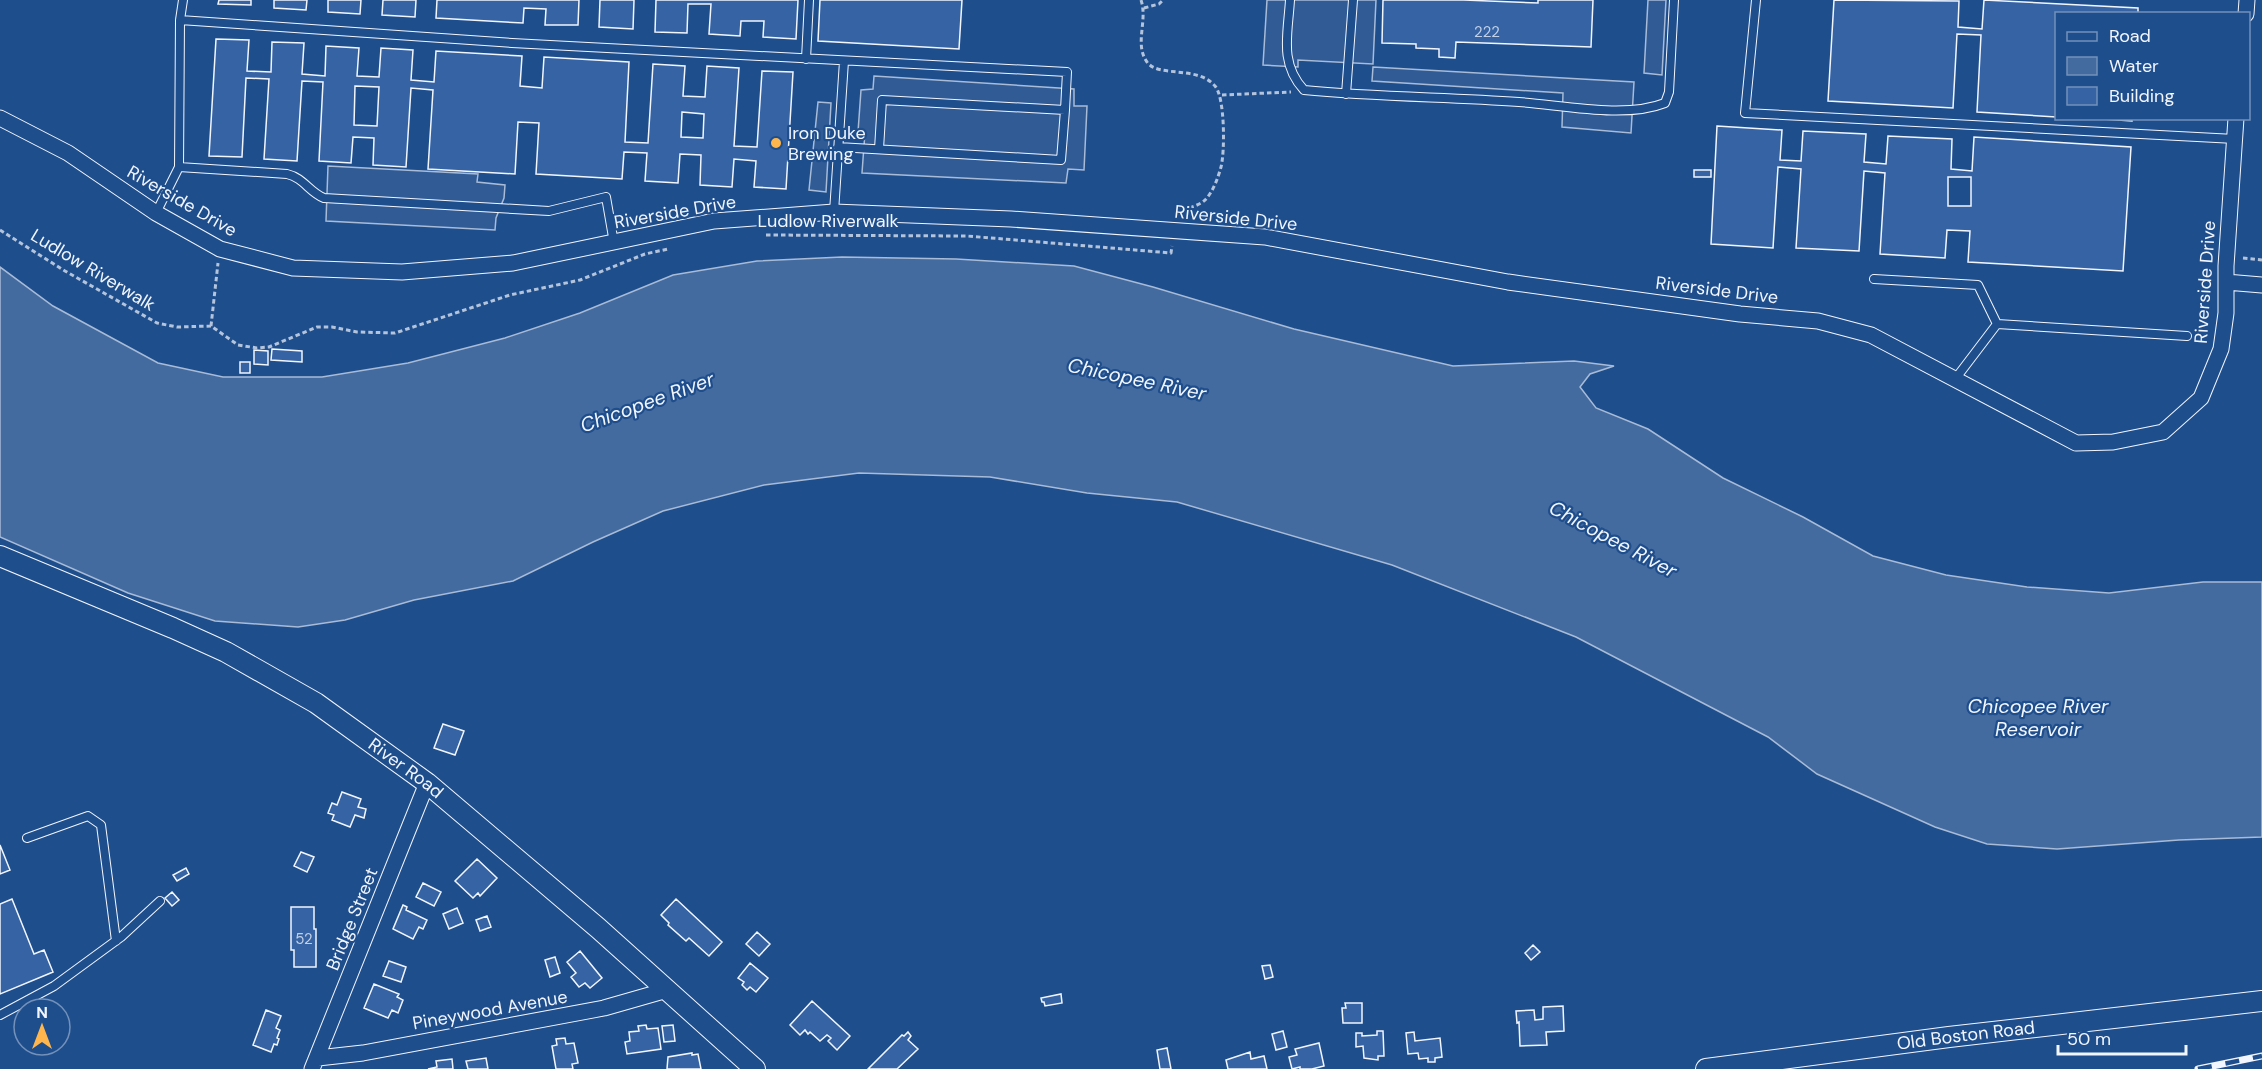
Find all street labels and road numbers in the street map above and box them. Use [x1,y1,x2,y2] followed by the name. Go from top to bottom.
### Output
[123,160,241,242] street label: Riverside Drive
[612,189,738,235] street label: Riverside Drive
[1173,200,1299,236] street label: Riverside Drive
[757,209,899,233] street label: Ludlow Riverwalk
[2189,220,2221,344] street label: Riverside Drive
[26,223,160,317] street label: Ludlow Riverwalk
[1654,271,1780,309] street label: Riverside Drive
[363,733,449,804] street label: River Road
[320,864,384,974] street label: Bridge Street
[411,985,569,1035] street label: Pineywood Avenue
[1895,1015,2036,1056] street label: Old Boston Road

